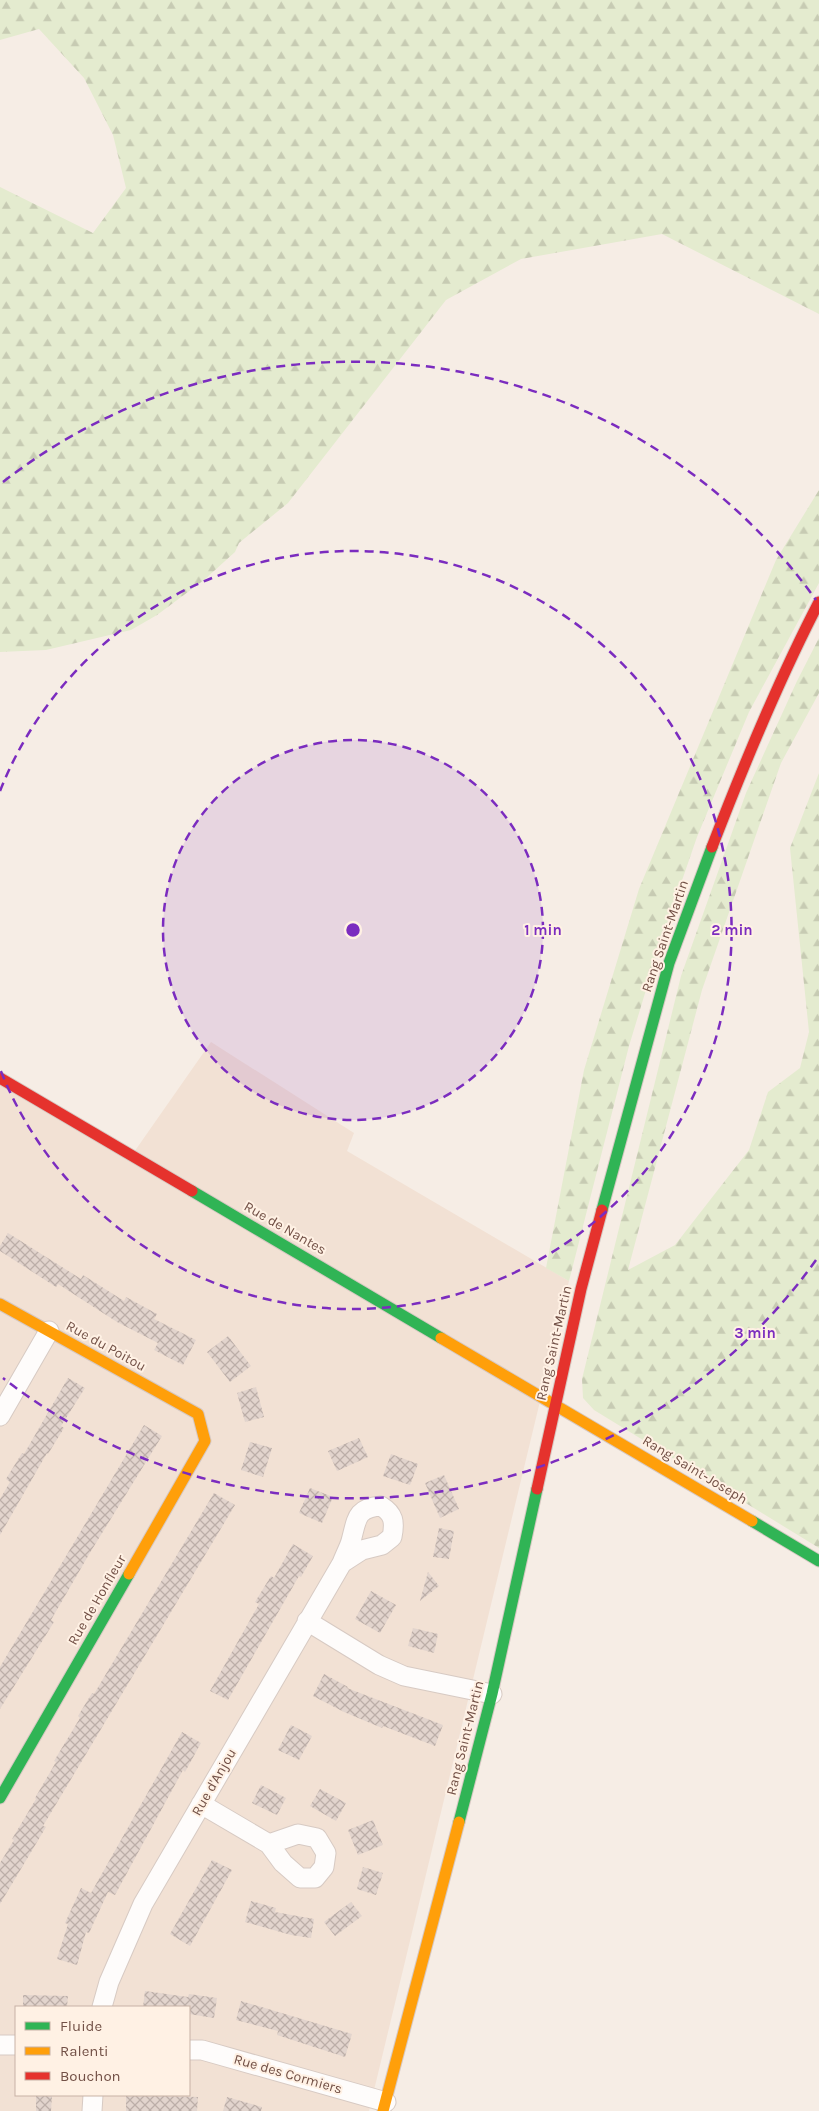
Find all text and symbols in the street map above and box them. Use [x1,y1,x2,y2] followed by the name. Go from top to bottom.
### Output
[638,878,692,994] street label: Rang Saint-Martin
[344,921,362,939] centre of rings
[524,921,562,939] text: 1 min
[711,921,753,939] text: 2 min
[241,1198,329,1258] street label: Rue de Nantes
[533,1284,575,1402] street label: Rang Saint-Martin
[63,1317,149,1375] street label: Rue du Poitou
[734,1324,776,1342] text: 3 min
[639,1432,751,1508] street label: Rang Saint-Joseph
[64,1551,130,1648] street label: Rue de Honfleur
[443,1679,487,1797] street label: Rang Saint-Martin
[188,1745,240,1819] street label: Rue d'Anjou
[15,2006,190,2096] legend
[60,2017,102,2035] text: Fluide
[60,2042,109,2060] text: Ralenti
[232,2050,344,2098] street label: Rue des Cormiers
[60,2067,121,2085] text: Bouchon

